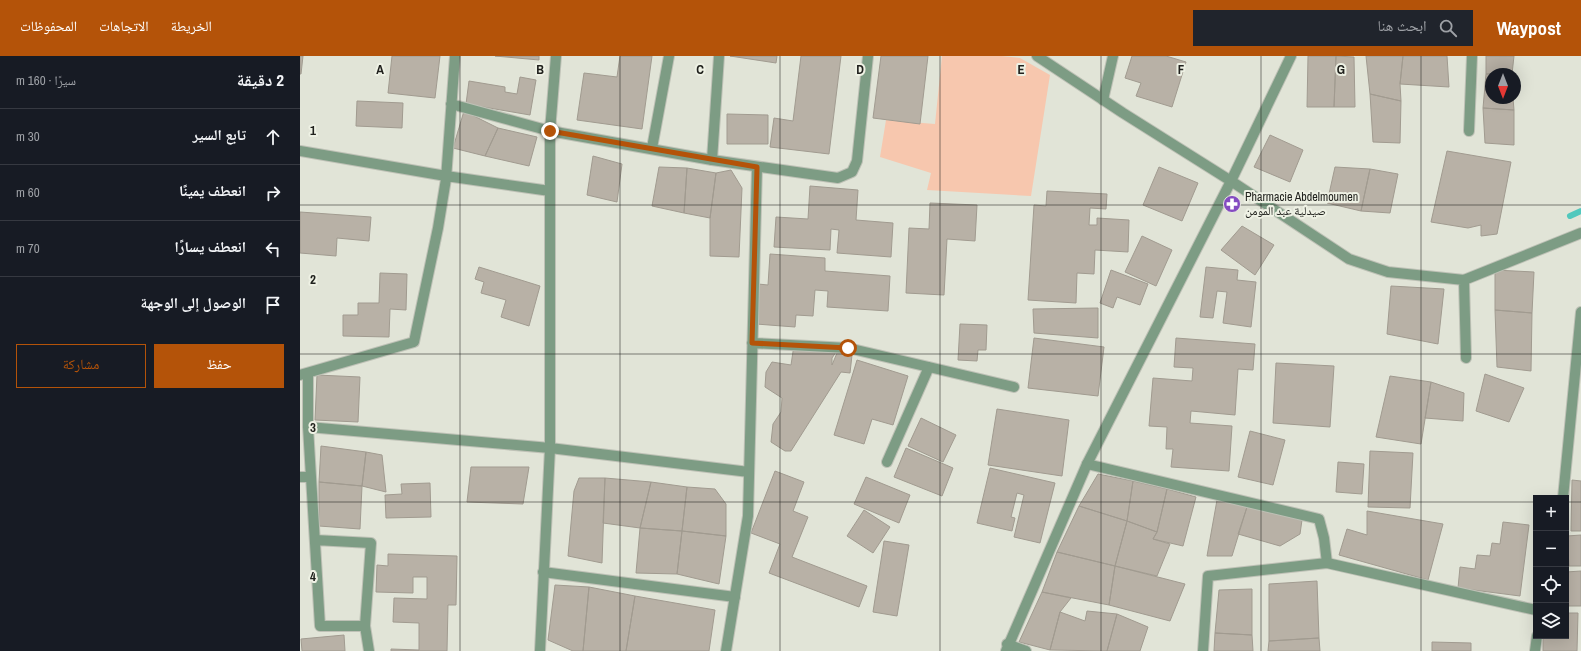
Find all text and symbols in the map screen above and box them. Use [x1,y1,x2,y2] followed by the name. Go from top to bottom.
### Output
[1193,10,1473,46] search box
[1377,15,1427,36] text: ابحث هنا
[1497,15,1561,41] text: Waypost
[20,17,77,35] text: المحفوظات
[99,17,149,35] text: الاتجاهات
[171,17,212,35] text: الخريطة
[1437,17,1459,39] icon: search
[376,61,384,78] text: A
[536,61,544,78] text: B
[696,61,704,78] text: C
[856,61,864,78] text: D
[1017,61,1025,78] text: E
[1178,61,1185,78] text: F
[1337,61,1345,78] text: G
[237,68,284,91] text: 2 دقيقة
[1485,68,1521,104] north arrow
[16,72,76,89] text: سيرًا · 160 m
[310,122,316,139] text: 1
[541,122,559,140] route end
[193,124,246,145] text: تابع السير
[262,126,284,148] icon: ahead
[16,128,40,145] text: 30 m
[179,180,246,201] text: انعطف يمينًا
[262,182,284,204] icon: right
[16,184,40,201] text: 60 m
[1245,189,1358,219] place label: Pharmacie Abdelmoumen صيدلية عبد المومن
[1222,194,1242,214] pharmacy icon: Pharmacie Abdelmoumen صيدلية عبد المومن
[175,236,246,257] text: انعطف يسارًا
[262,238,284,260] icon: left
[16,240,40,257] text: 70 m
[310,271,316,288] text: 2
[141,292,246,313] text: الوصول إلى الوجهة
[262,294,284,316] icon: arrive
[839,339,857,357] route start
[16,344,146,388] button: مشاركة
[154,344,284,388] button: حفظ
[310,419,316,436] text: 3
[1533,495,1569,639] map controls
[1533,495,1569,531] button: +
[1533,531,1569,567] button: −
[1533,567,1569,603] button: locate
[310,568,316,585] text: 4
[1533,603,1569,639] button: layers

